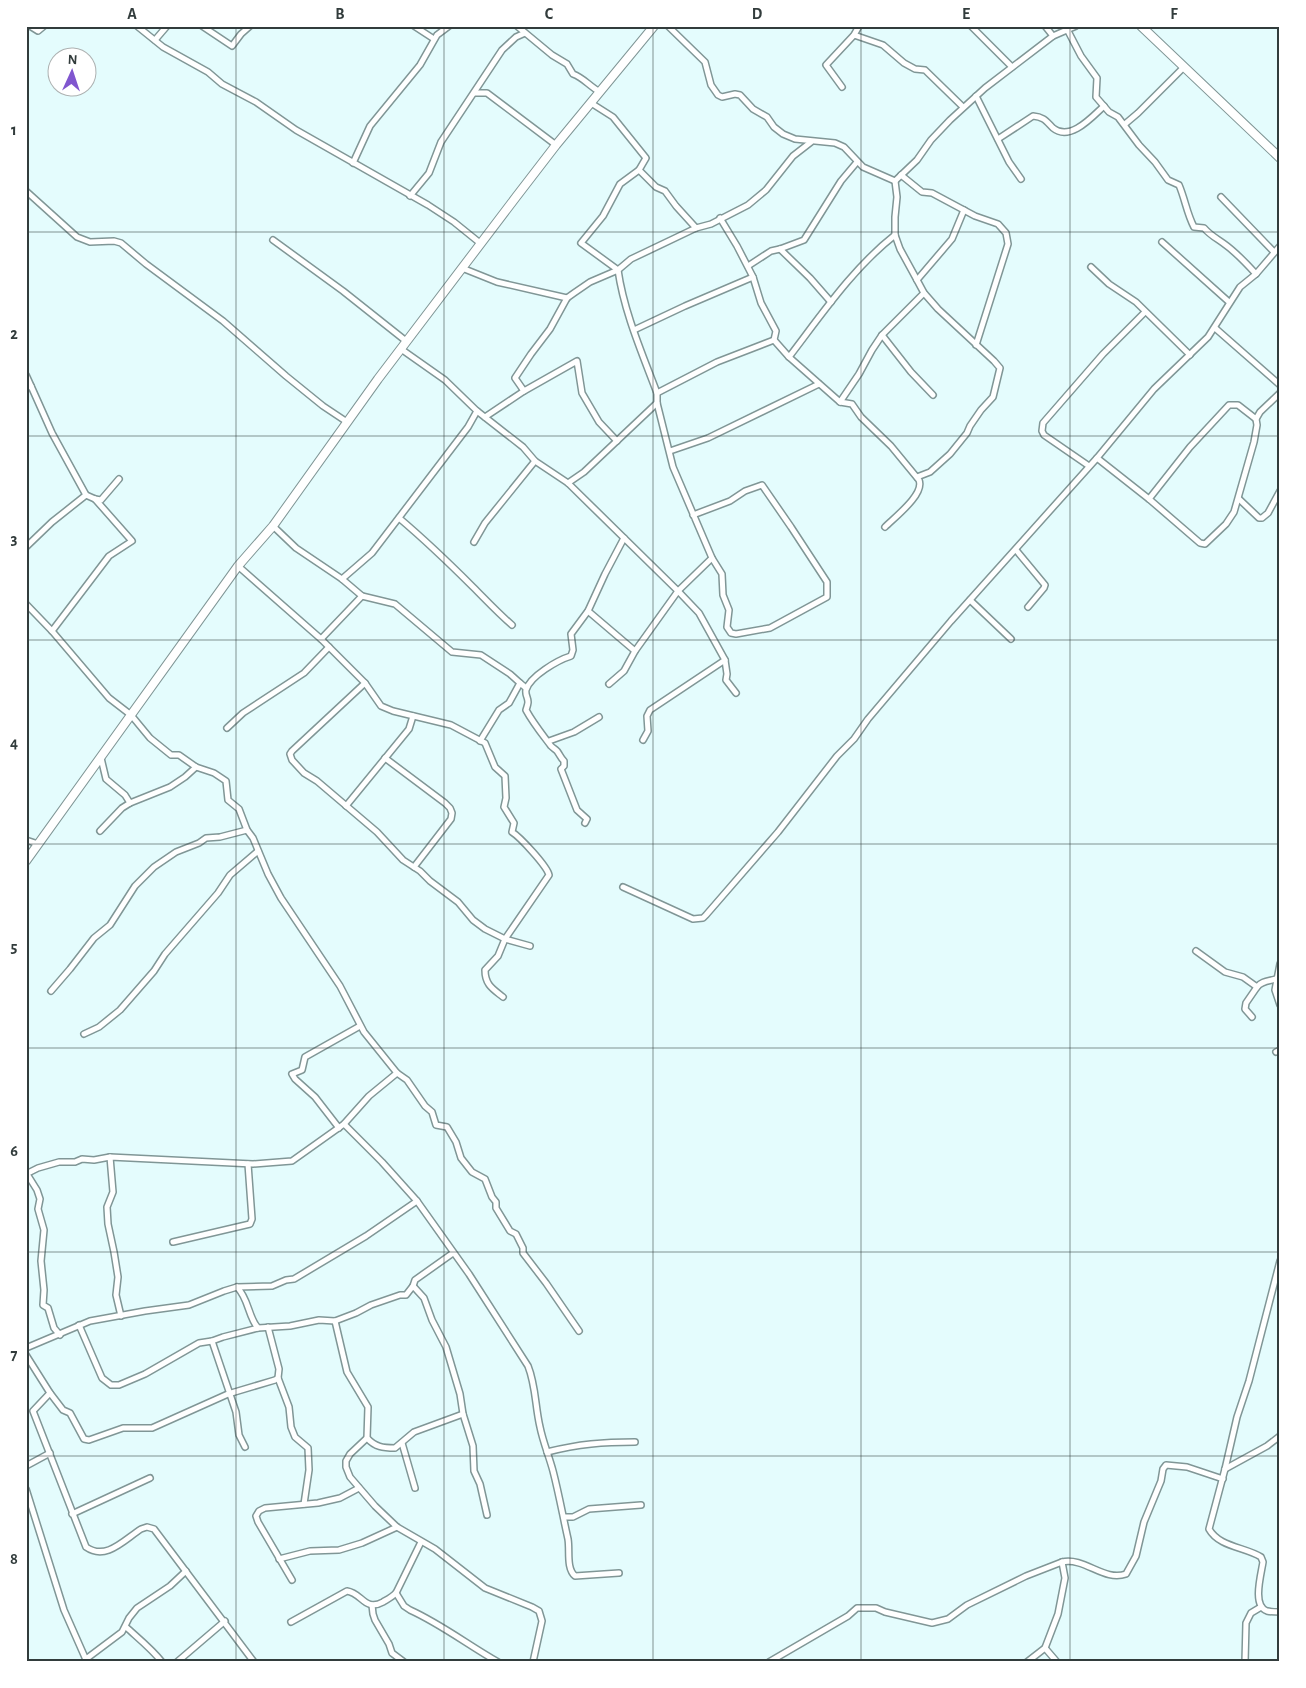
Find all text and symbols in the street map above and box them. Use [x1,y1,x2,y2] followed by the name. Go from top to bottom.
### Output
[127,6,137,22] text: A
[335,6,345,22] text: B
[545,6,554,22] text: C
[752,6,763,22] text: D
[962,6,970,22] text: E
[1170,6,1178,22] text: F
[48,48,98,98] north arrow
[67,53,78,67] text: N
[11,122,17,138] text: 1
[10,326,18,342] text: 2
[11,531,18,547] text: 3
[10,735,18,751] text: 4
[11,939,18,955] text: 5
[10,1143,18,1159] text: 6
[11,1347,18,1363] text: 7
[10,1551,18,1567] text: 8

